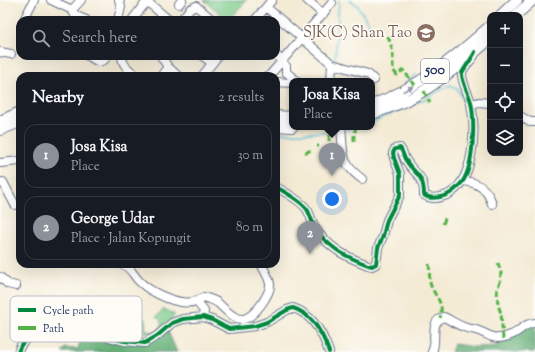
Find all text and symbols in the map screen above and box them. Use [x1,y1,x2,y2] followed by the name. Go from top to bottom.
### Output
[487,12,523,156] map controls
[487,12,523,48] button: +
[16,16,280,60] search box
[415,22,437,44] school or university icon: SJK(C) Shan Tao
[303,23,412,44] place label: SJK(C) Shan Tao
[30,27,52,49] icon: search
[62,28,137,49] text: Search here
[487,48,523,84] button: −
[421,59,449,83] road number: 500
[289,78,375,130] popup
[487,84,523,120] button: locate
[304,85,360,106] text: Josa Kisa
[32,86,84,110] text: Nearby
[402,86,413,92] one-way arrow
[219,89,264,107] text: 2 results
[304,106,332,124] text: Place
[487,120,523,156] button: layers
[71,137,128,158] text: Josa Kisa
[319,143,345,176] pin: 1
[44,147,48,165] text: 1
[237,147,263,165] text: 30 m
[71,158,100,176] text: Place
[322,189,342,209] your location
[71,209,154,230] text: George Udar
[43,219,49,237] text: 2
[236,219,263,237] text: 80 m
[297,221,323,254] pin: 2
[71,230,191,248] text: Place · Jalan Kopungit
[10,296,142,342] legend
[43,303,94,319] text: Cycle path
[43,321,65,337] text: Path

